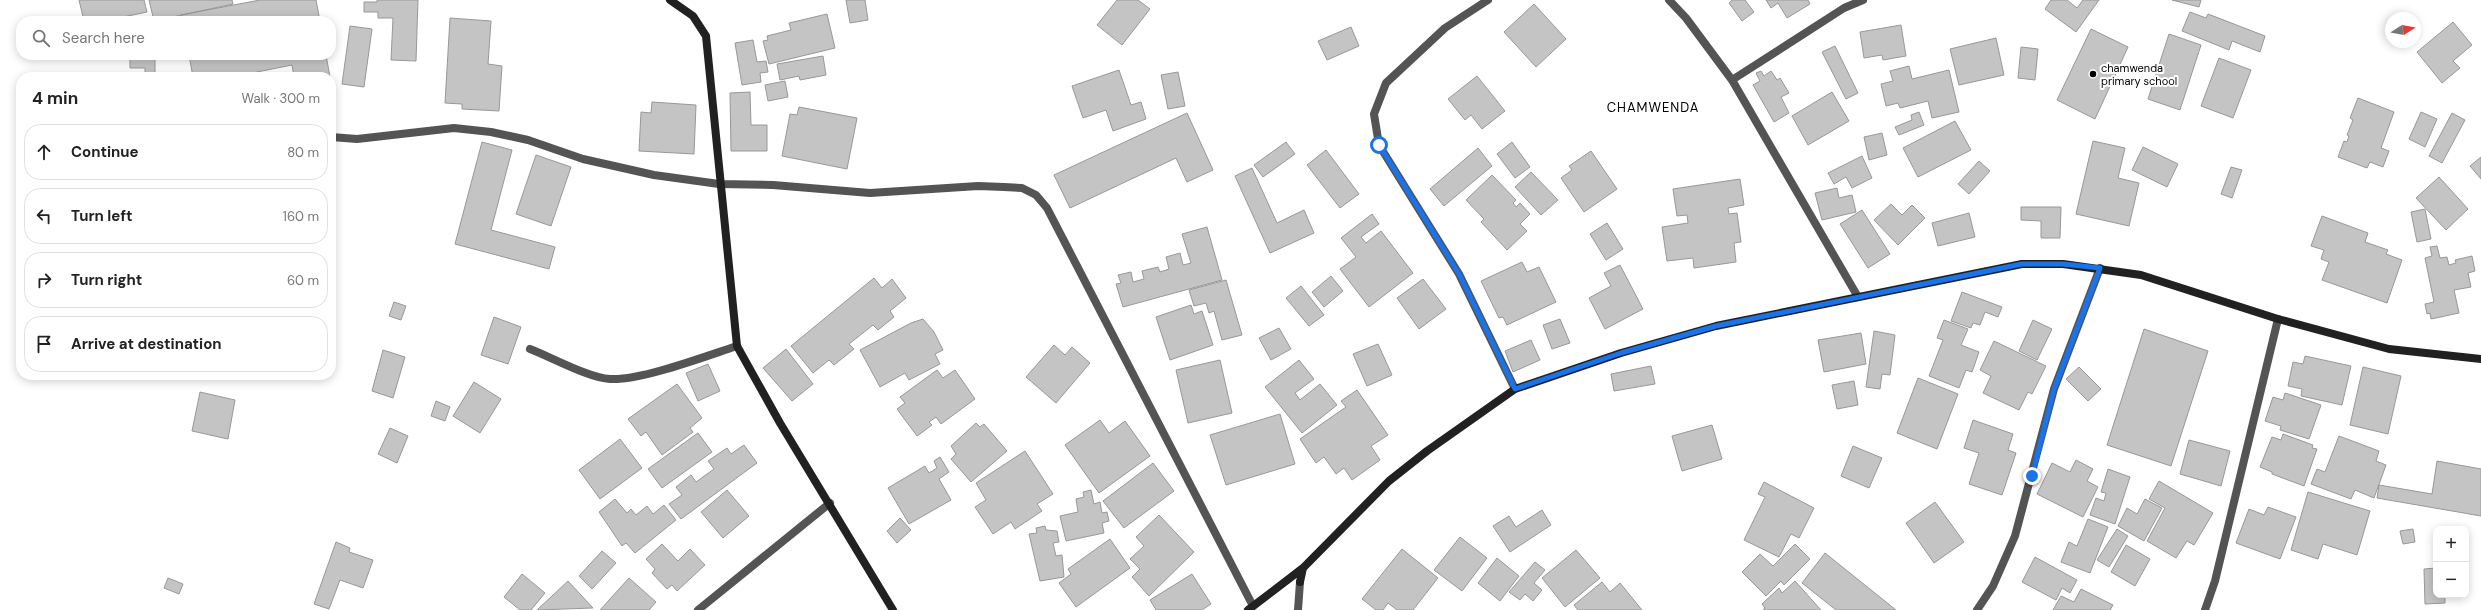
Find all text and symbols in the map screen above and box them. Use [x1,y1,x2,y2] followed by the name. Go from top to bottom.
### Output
[2385,12,2421,48] north arrow
[16,16,336,60] search box
[30,27,52,49] icon: search
[62,28,145,48] text: Search here
[2101,61,2177,88] place label: chamwenda primary school
[2088,69,2098,79] marker: chamwenda primary school
[32,87,78,109] text: 4 min
[242,90,320,107] text: Walk · 300 m
[1607,99,1699,116] district label: CHAMWENDA
[1370,136,1388,154] route start
[33,141,55,163] icon: ahead
[71,142,139,162] text: Continue
[287,144,319,161] text: 80 m
[33,205,55,227] icon: left
[71,206,132,226] text: Turn left
[283,208,319,225] text: 160 m
[33,269,55,291] icon: right
[71,270,142,290] text: Turn right
[287,272,319,289] text: 60 m
[33,333,55,355] icon: arrive
[71,334,222,354] text: Arrive at destination
[2023,467,2041,485] route end
[2433,526,2469,598] map controls
[2433,526,2469,562] button: +
[2433,562,2469,598] button: −

